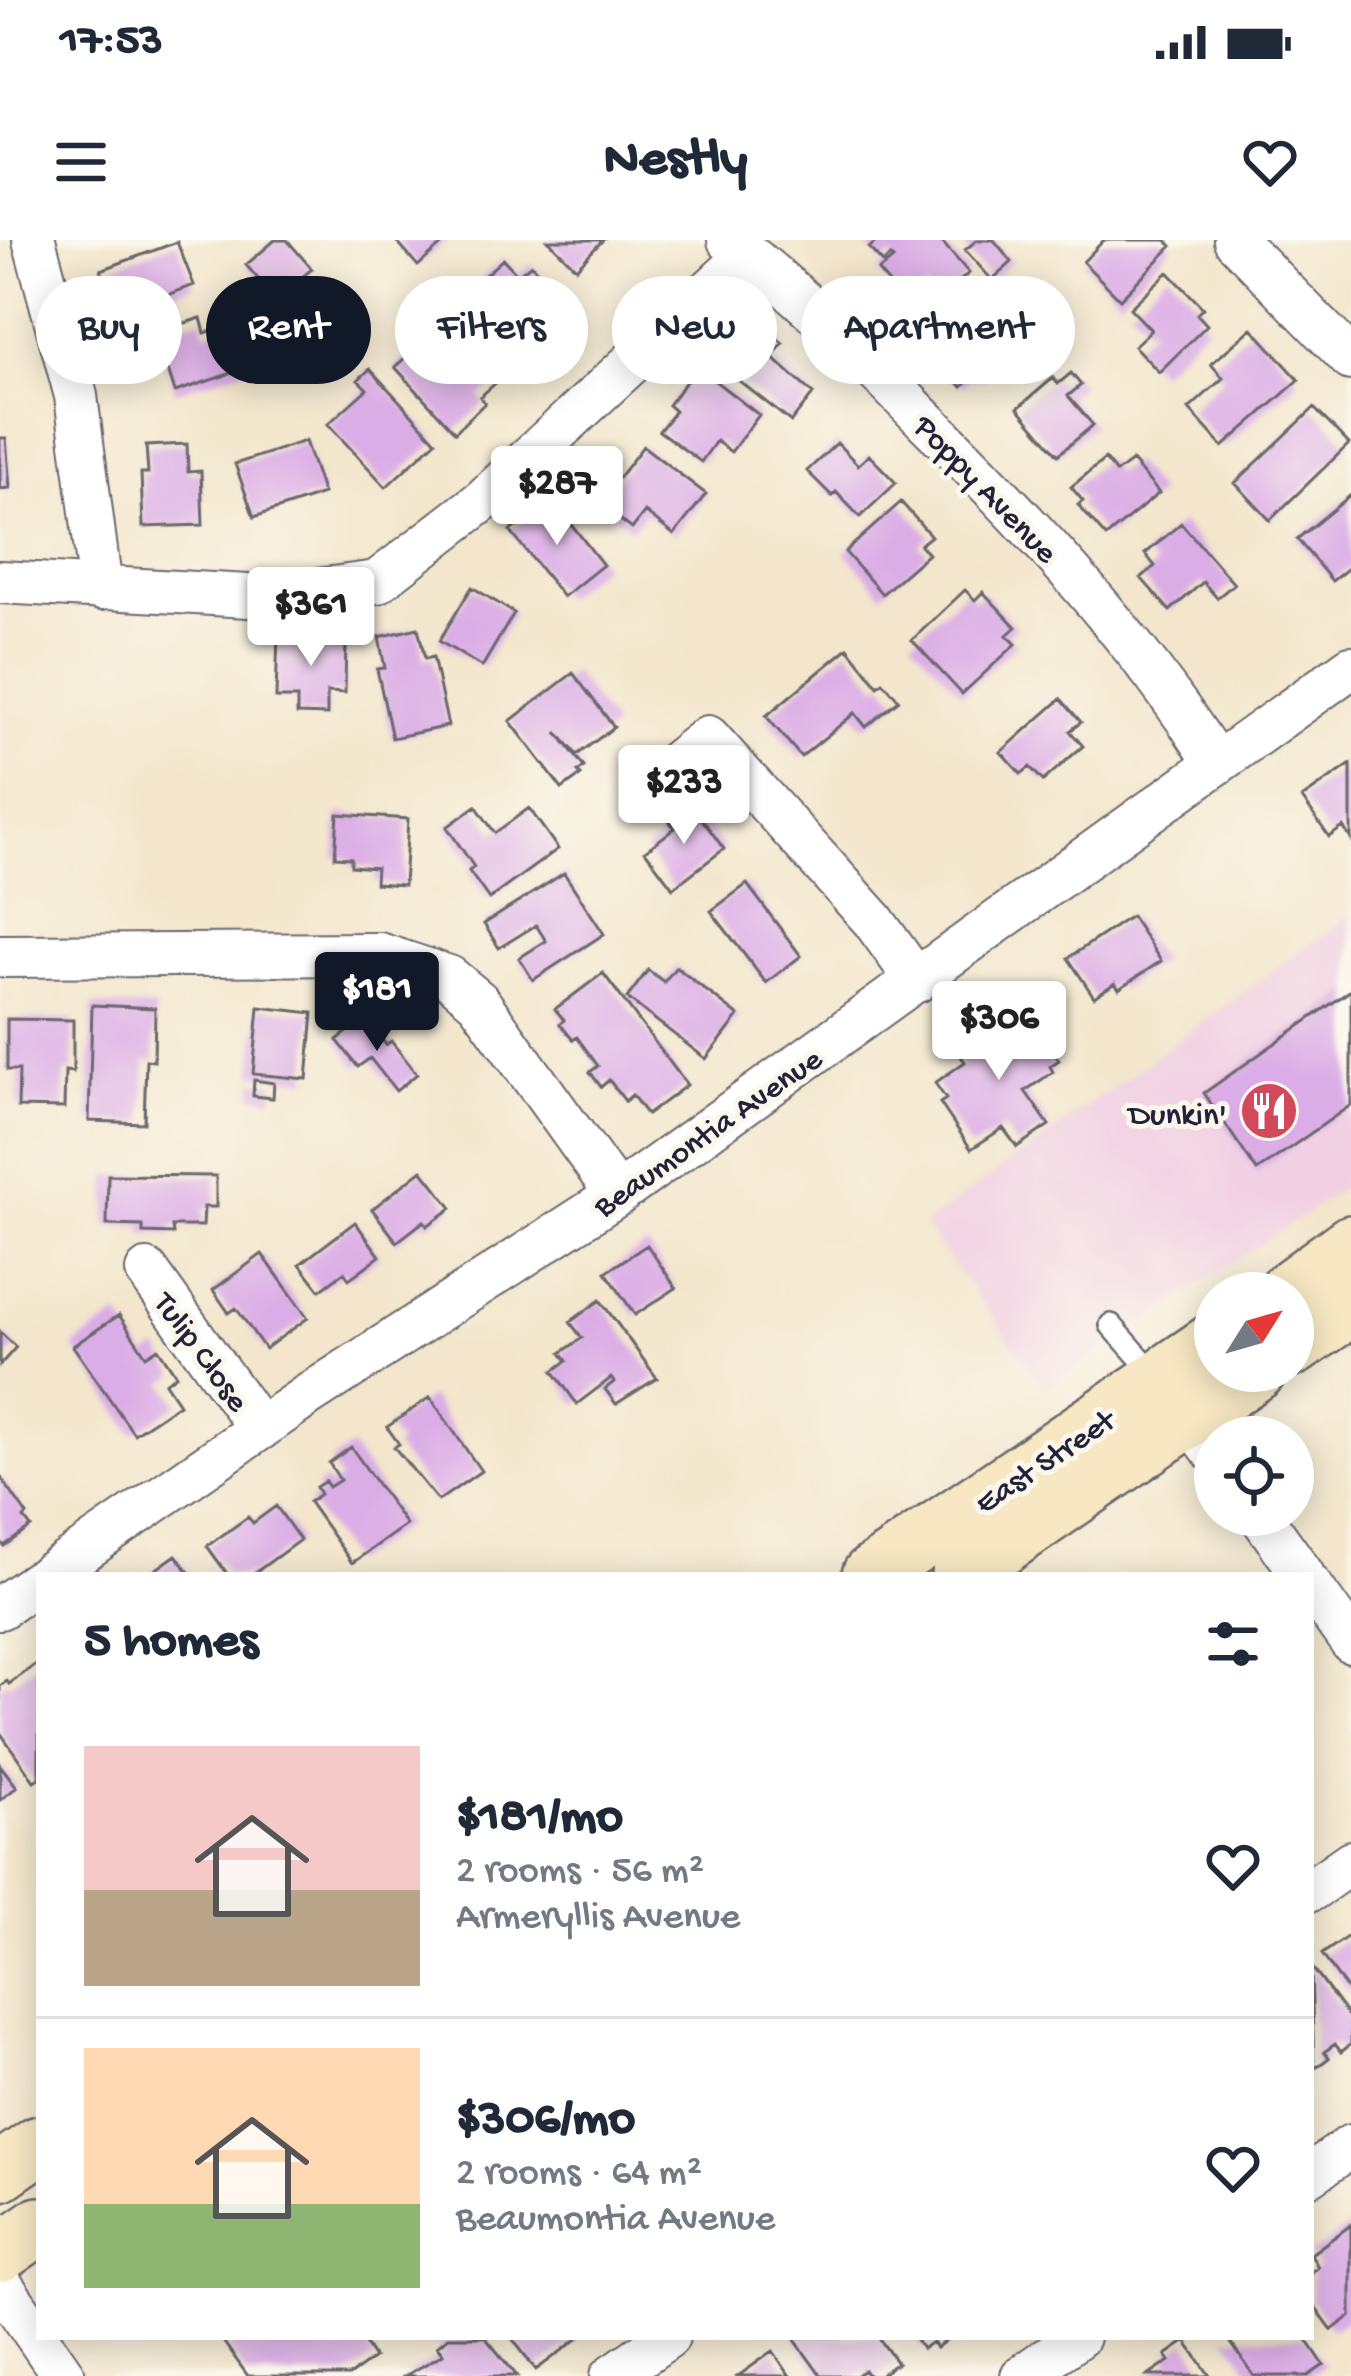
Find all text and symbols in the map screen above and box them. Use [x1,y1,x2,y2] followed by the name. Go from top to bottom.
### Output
[60,16,163,69] text: 17:53
[48,129,114,195] icon: menu
[1237,129,1303,195] icon: heart
[604,130,747,194] text: Nestly
[36,276,182,384] chip: Buy
[206,276,371,384] chip: Rent
[395,276,588,384] chip: Filters
[612,276,777,384] chip: New
[801,276,1075,384] chip: Apartment
[903,409,1064,574] street label: Poppy Avenue
[486,446,628,548] pin: $287
[518,462,596,508] text: $287
[240,567,382,669] pin: $361
[274,583,348,629] text: $361
[613,745,755,847] pin: $233
[645,761,723,807] text: $233
[306,952,448,1054] pin: $181
[342,968,412,1014] text: $181
[928,981,1070,1083] pin: $306
[959,997,1039,1043] text: $306
[587,1041,832,1228] street label: Beaumontia Avenue
[1238,1080,1300,1142] restaurant icon: Dunkin'
[1126,1098,1227,1136] place label: Dunkin'
[1194,1272,1314,1392] north arrow
[1194,1272,1314,1536] map controls
[142,1285,256,1421] street label: Tulip Close
[969,1402,1126,1525] street label: East Street
[1194,1416,1314,1536] button: locate
[1200,1611,1266,1677] icon: filters
[84,1614,258,1674] text: 5 homes
[456,1790,623,1850] text: $181/mo
[180,1794,324,1938] icon: home
[1200,1833,1266,1899] icon: heart
[456,1850,704,1896] text: 2 rooms · 56 m²
[456,1896,740,1942] text: Armeryllis Avenue
[456,2092,635,2152] text: $306/mo
[180,2096,324,2240] icon: home
[1200,2135,1266,2201] icon: heart
[456,2152,702,2198] text: 2 rooms · 64 m²
[456,2198,775,2244] text: Beaumontia Avenue

